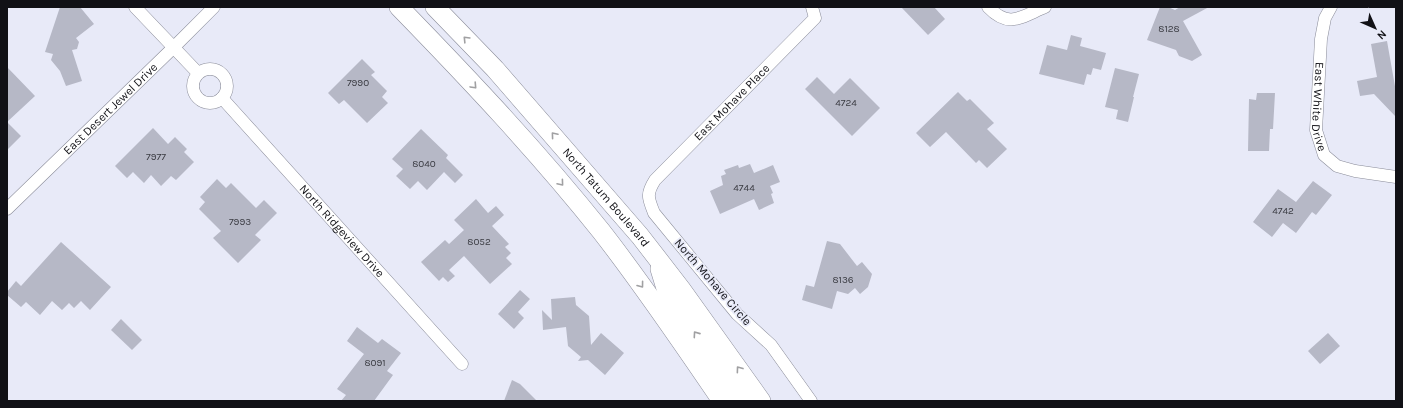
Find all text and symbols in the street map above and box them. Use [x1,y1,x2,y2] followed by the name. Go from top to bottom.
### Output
[1355,8,1395,48] north arrow
[1158,23,1180,35] house number: 8128
[1374,27,1389,42] text: N
[464,36,471,44] one-way arrow
[60,60,160,157] street label: East Desert Jewel Drive
[691,61,772,143] street label: East Mohave Place
[1309,62,1329,153] street label: East White Drive
[347,77,369,89] house number: 7990
[469,81,477,89] one-way arrow
[835,97,857,109] house number: 4724
[551,133,558,140] one-way arrow
[560,145,653,249] street label: North Tatum Boulevard
[146,151,166,163] house number: 7977
[412,158,436,170] house number: 8040
[556,178,563,185] one-way arrow
[296,182,387,280] street label: North Ridgeview Drive
[733,182,755,194] house number: 4744
[1272,205,1294,217] house number: 4742
[229,216,251,228] house number: 7993
[467,236,491,248] house number: 8052
[672,236,754,328] street label: North Mohave Circle
[832,274,854,286] house number: 8136
[636,281,644,288] one-way arrow
[694,332,701,339] one-way arrow
[364,357,386,369] house number: 8091
[737,366,744,373] one-way arrow

